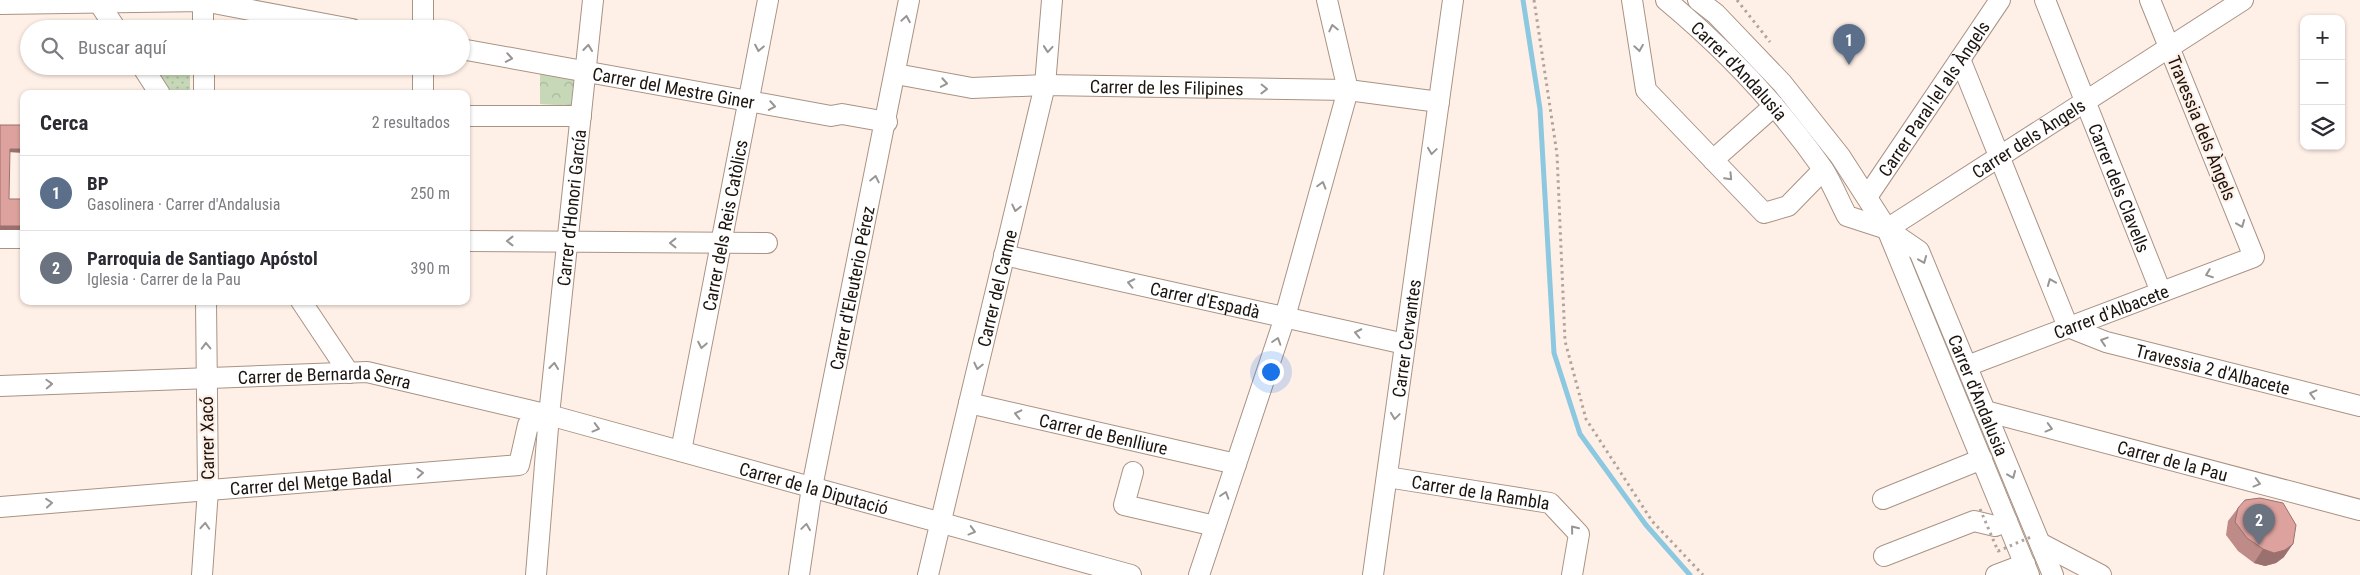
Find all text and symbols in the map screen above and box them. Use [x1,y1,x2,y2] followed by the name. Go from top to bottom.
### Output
[900,15,911,23] one-way arrow
[2300,15,2345,150] map controls
[2300,15,2345,60] button: +
[1687,17,1792,124] street label: Carrer d'Andalusia
[1874,17,1994,180] street label: Carrer Paral·lel als Àngels
[20,20,470,75] search box
[1328,23,1339,32] one-way arrow
[1833,24,1865,65] pin: 1
[38,34,66,62] icon: search
[78,36,167,59] text: Buscar aquí
[755,43,765,52] one-way arrow
[582,44,593,52] one-way arrow
[1043,45,1054,53] one-way arrow
[1633,45,1644,53] one-way arrow
[505,52,514,62] one-way arrow
[2163,53,2241,203] street label: Travessia dels Àngels
[2300,60,2345,105] button: −
[591,63,757,113] street label: Carrer del Mestre Giner
[1090,75,1244,99] street label: Carrer de les Filipines
[940,78,949,88] one-way arrow
[1260,84,1268,94] one-way arrow
[1968,94,2089,182] street label: Carrer dels Àngels
[768,100,777,110] one-way arrow
[2300,105,2345,150] button: layers
[40,111,88,135] text: Cerca
[372,113,450,132] text: 2 resultados
[2085,120,2155,255] street label: Carrer dels Clavells
[552,128,590,287] street label: Carrer d'Honori García
[698,138,751,313] street label: Carrer dels Reis Catòlics
[1427,147,1438,155] one-way arrow
[1723,171,1732,180] one-way arrow
[87,172,108,195] text: BP
[869,174,880,183] one-way arrow
[1316,182,1326,190] one-way arrow
[52,184,60,203] text: 1
[411,184,450,203] text: 250 m
[87,195,280,214] text: Gasolinera · Carrer d'Andalusia
[1011,203,1022,212] one-way arrow
[825,204,878,372] street label: Carrer d'Eleuterio Pérez
[2234,219,2245,228] one-way arrow
[972,227,1021,349] street label: Carrer del Carme
[506,236,514,246] one-way arrow
[669,237,677,248] one-way arrow
[87,247,318,270] text: Parroquia de Santiago Apóstol
[1916,255,1927,264] one-way arrow
[52,259,60,278] text: 2
[411,259,450,278] text: 390 m
[2205,268,2213,278] one-way arrow
[87,270,241,289] text: Iglesia · Carrer de la Pau
[1148,277,1262,322] street label: Carrer d'Espadà
[1126,278,1135,289] one-way arrow
[1387,278,1425,399] street label: Carrer Cervantes
[2046,278,2057,287] one-way arrow
[2051,280,2171,343] street label: Carrer d'Albacete
[1353,329,1362,339] one-way arrow
[1944,331,2013,459] street label: Carrer d'Andalusia
[2101,336,2109,346] one-way arrow
[1271,338,1281,346] one-way arrow
[2133,339,2292,398] street label: Travessia 2 d'Albacete
[697,340,708,349] one-way arrow
[201,342,211,350] one-way arrow
[1258,359,1284,385] your location
[237,361,413,393] street label: Carrer de Bernarda Serra
[973,361,984,370] one-way arrow
[548,362,559,370] one-way arrow
[45,379,53,390] one-way arrow
[2308,389,2317,400] one-way arrow
[196,396,218,480] street label: Carrer Xacó
[1013,409,1022,420] one-way arrow
[1037,409,1170,459] street label: Carrer de Benlliure
[1390,412,1401,420] one-way arrow
[591,422,600,432] one-way arrow
[2045,422,2053,432] one-way arrow
[2115,436,2230,485] street label: Carrer de la Pau
[737,457,891,518] street label: Carrer de la Diputació
[229,465,393,499] street label: Carrer del Metge Badal
[416,468,424,479] one-way arrow
[2006,470,2016,479] one-way arrow
[1410,471,1551,513] street label: Carrer de la Rambla
[2252,477,2261,487] one-way arrow
[1220,492,1230,500] one-way arrow
[45,498,53,509] one-way arrow
[2243,504,2275,545] pin: 2
[200,522,211,530] one-way arrow
[800,522,811,530] one-way arrow
[967,526,976,536] one-way arrow
[1571,526,1579,535] one-way arrow

